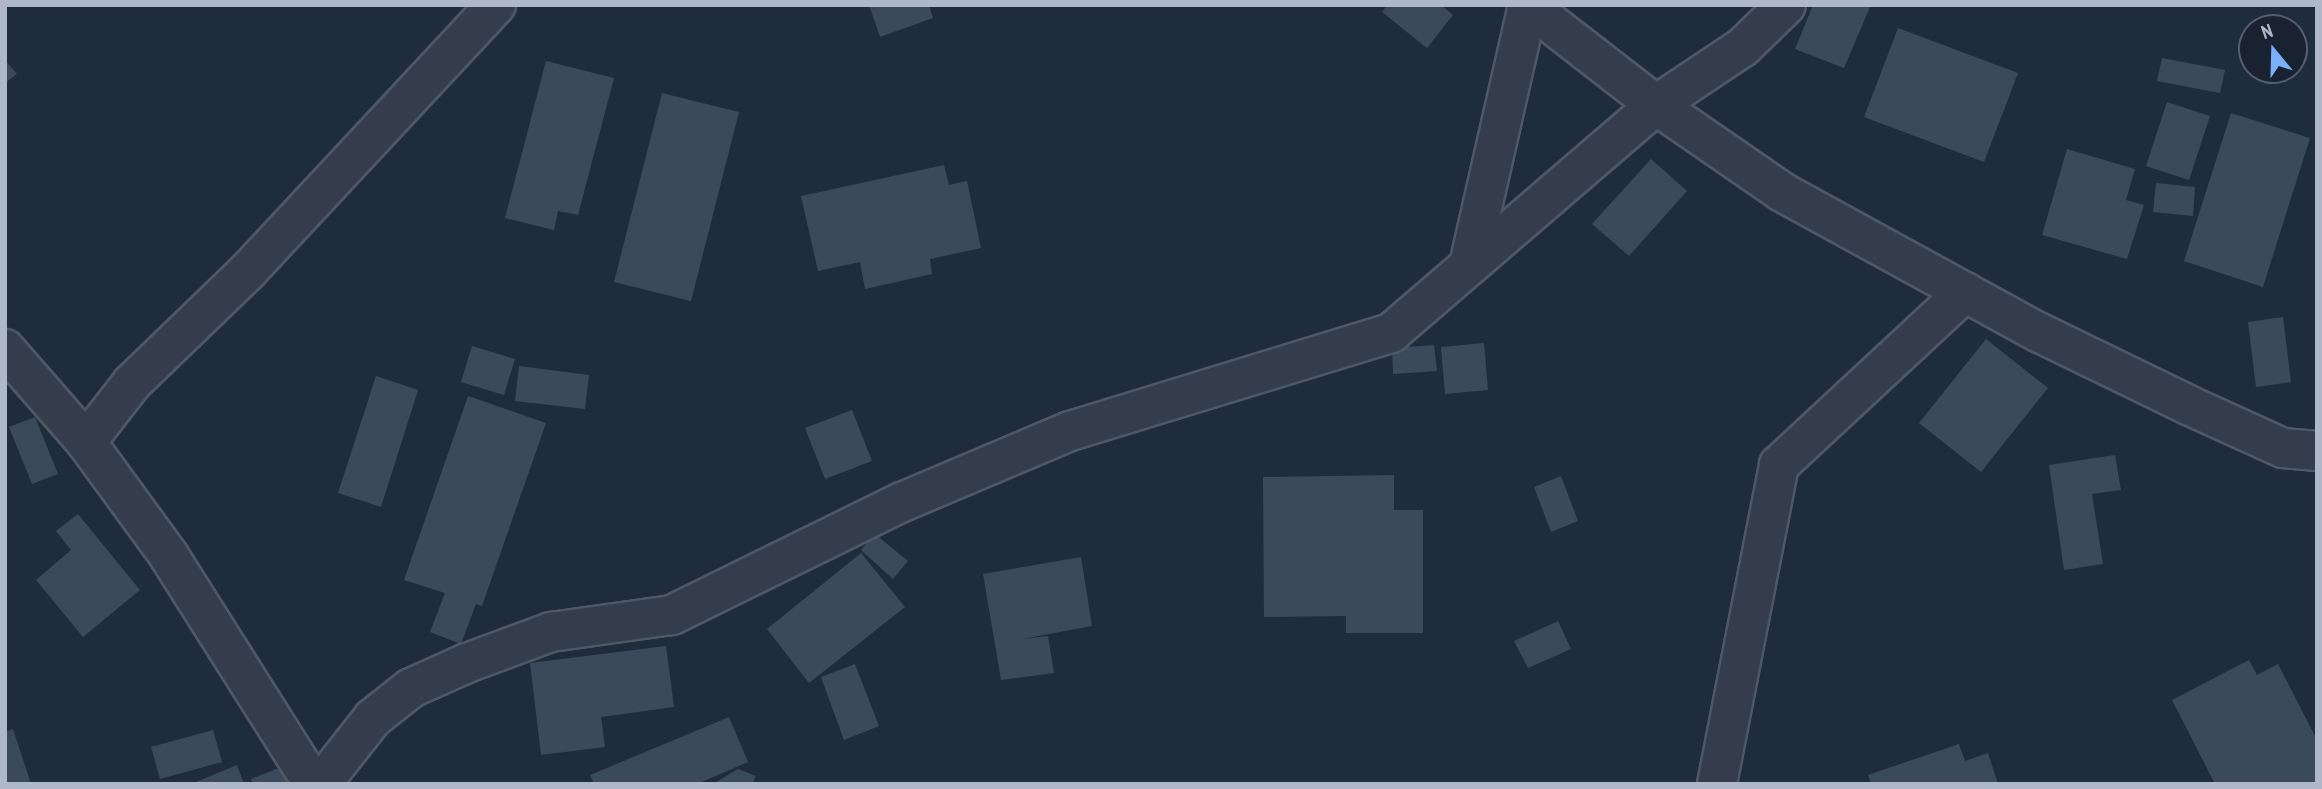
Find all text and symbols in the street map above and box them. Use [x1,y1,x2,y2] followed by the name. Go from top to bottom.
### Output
[2238,14,2308,84] north arrow
[2258,18,2276,44] text: N

